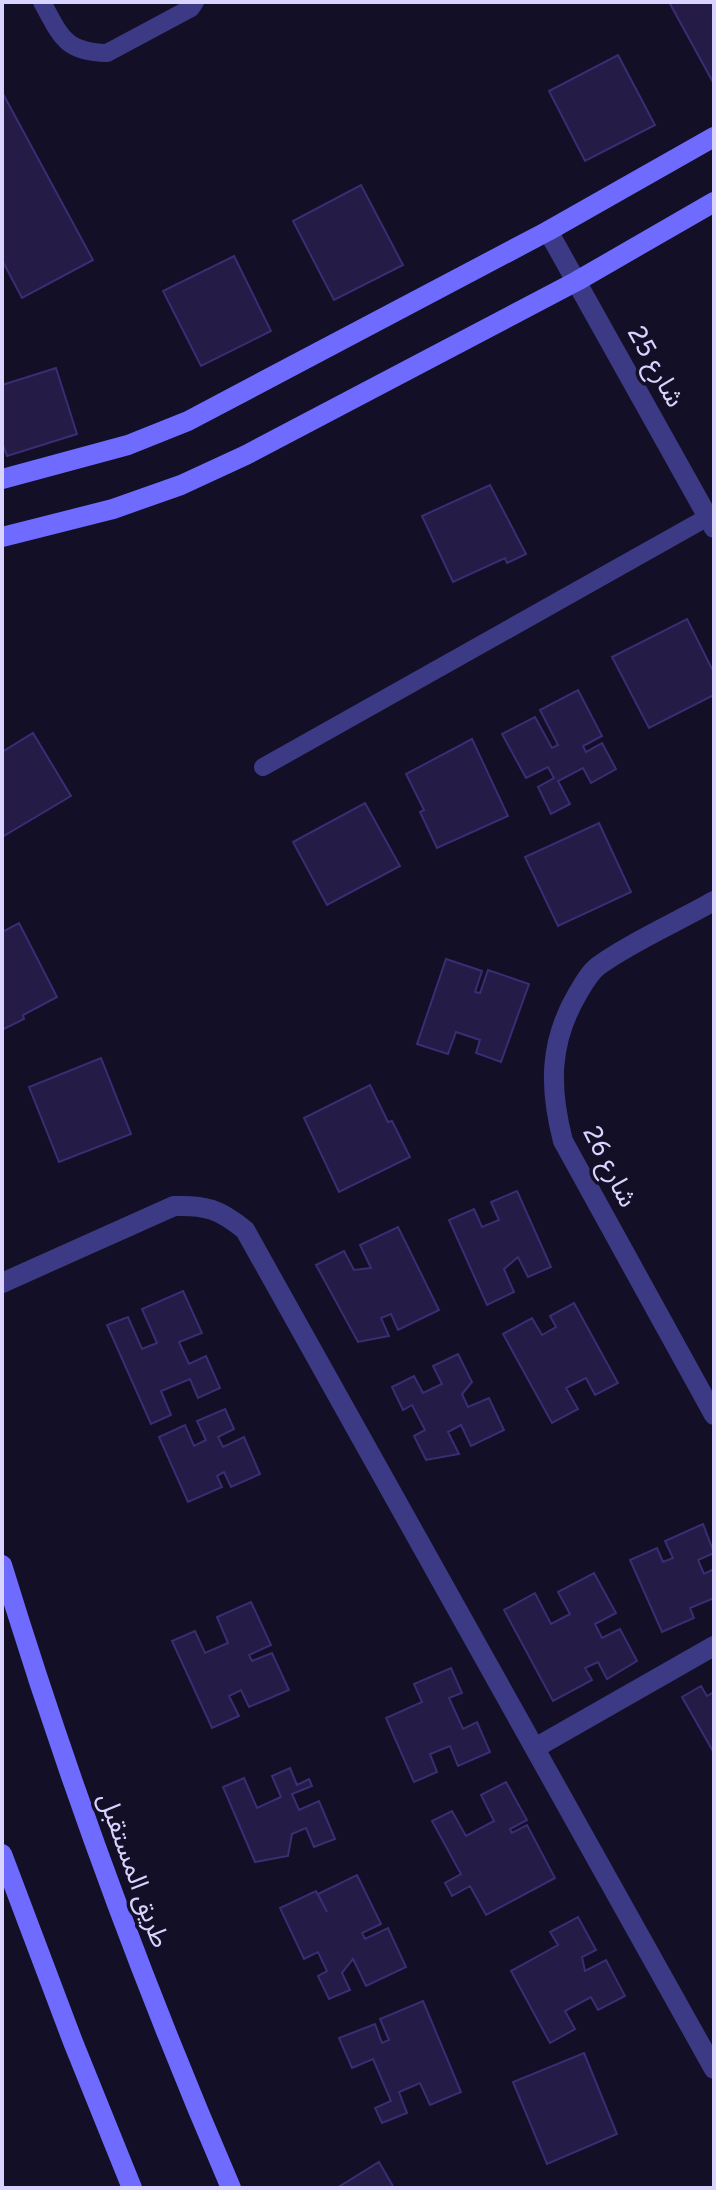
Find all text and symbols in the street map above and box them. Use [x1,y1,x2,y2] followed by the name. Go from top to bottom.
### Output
[618,320,690,414] street label: شارع 25
[573,1120,643,1214] street label: شارع 26
[89,1789,175,1953] street label: طريق المستقبل

